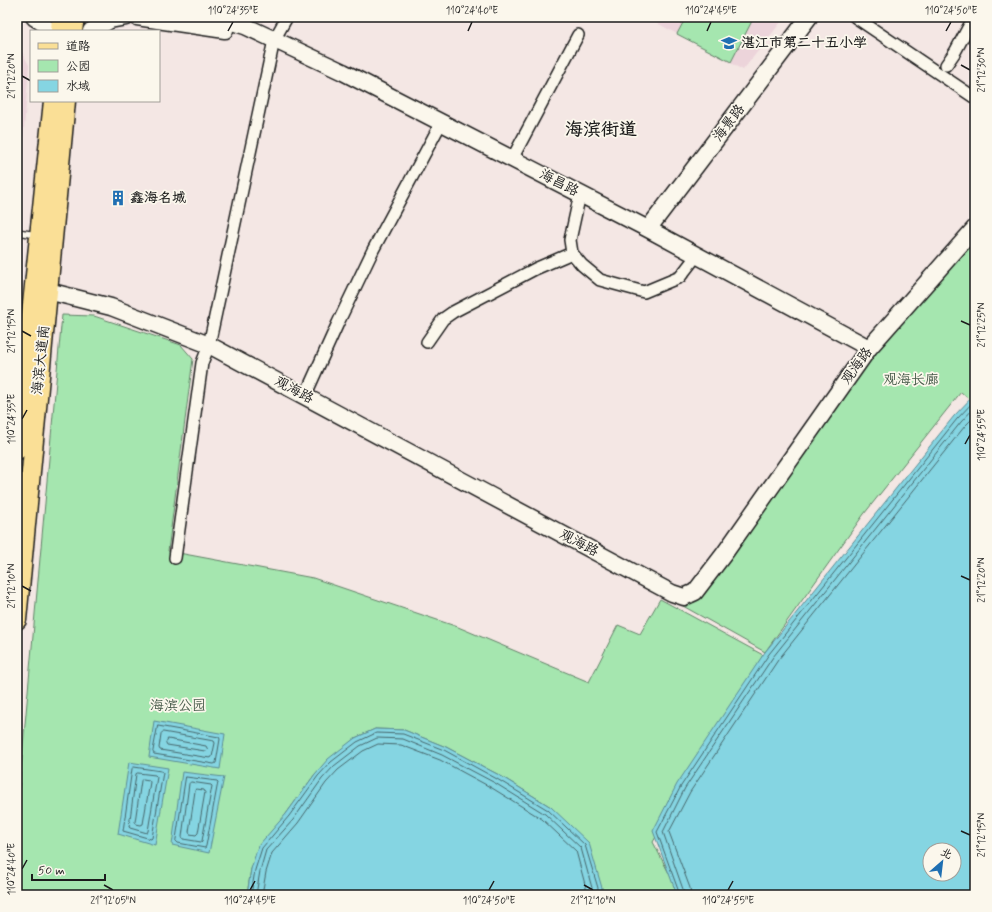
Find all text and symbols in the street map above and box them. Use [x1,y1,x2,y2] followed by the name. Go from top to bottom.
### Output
[208,4,258,18] text: 110°24'35"E
[446,4,498,18] text: 110°24'40"E
[685,4,737,18] text: 110°24'45"E
[925,4,977,18] text: 110°24'50"E
[30,30,160,102] legend
[720,34,738,52] school or university icon: 湛江市第二十五小学
[741,34,867,52] place label: 湛江市第二十五小学
[66,39,90,55] text: 道路
[975,47,989,93] text: 21°12'30"N
[5,53,19,99] text: 21°12'20"N
[66,59,90,75] text: 公园
[66,79,90,95] text: 水域
[709,101,749,145] street label: 海景路
[565,118,637,142] district label: 海滨街道
[536,165,582,201] street label: 海昌路
[109,189,127,207] building icon: 鑫海名城
[130,189,186,207] place label: 鑫海名城
[975,302,989,347] text: 21°12'25"N
[5,308,19,353] text: 21°12'15"N
[28,324,54,396] street label: 海滨大道南
[837,344,877,388] street label: 观海路
[883,371,939,389] park label: 观海长廊
[271,372,317,408] street label: 观海路
[5,394,19,444] text: 110°24'35"E
[975,409,989,461] text: 110°24'55"E
[556,525,602,561] street label: 观海路
[975,557,989,603] text: 21°12'20"N
[5,563,19,608] text: 21°12'10"N
[150,697,206,715] park label: 海滨公园
[975,812,989,857] text: 21°12'15"N
[922,842,962,882] north arrow
[5,843,19,895] text: 110°24'40"E
[938,845,954,863] text: 北
[32,856,105,882] scale bar
[38,863,65,879] text: 50 m
[90,894,136,908] text: 21°12'05"N
[224,894,276,908] text: 110°24'45"E
[463,894,515,908] text: 110°24'50"E
[571,894,616,908] text: 21°12'10"N
[702,894,754,908] text: 110°24'55"E

